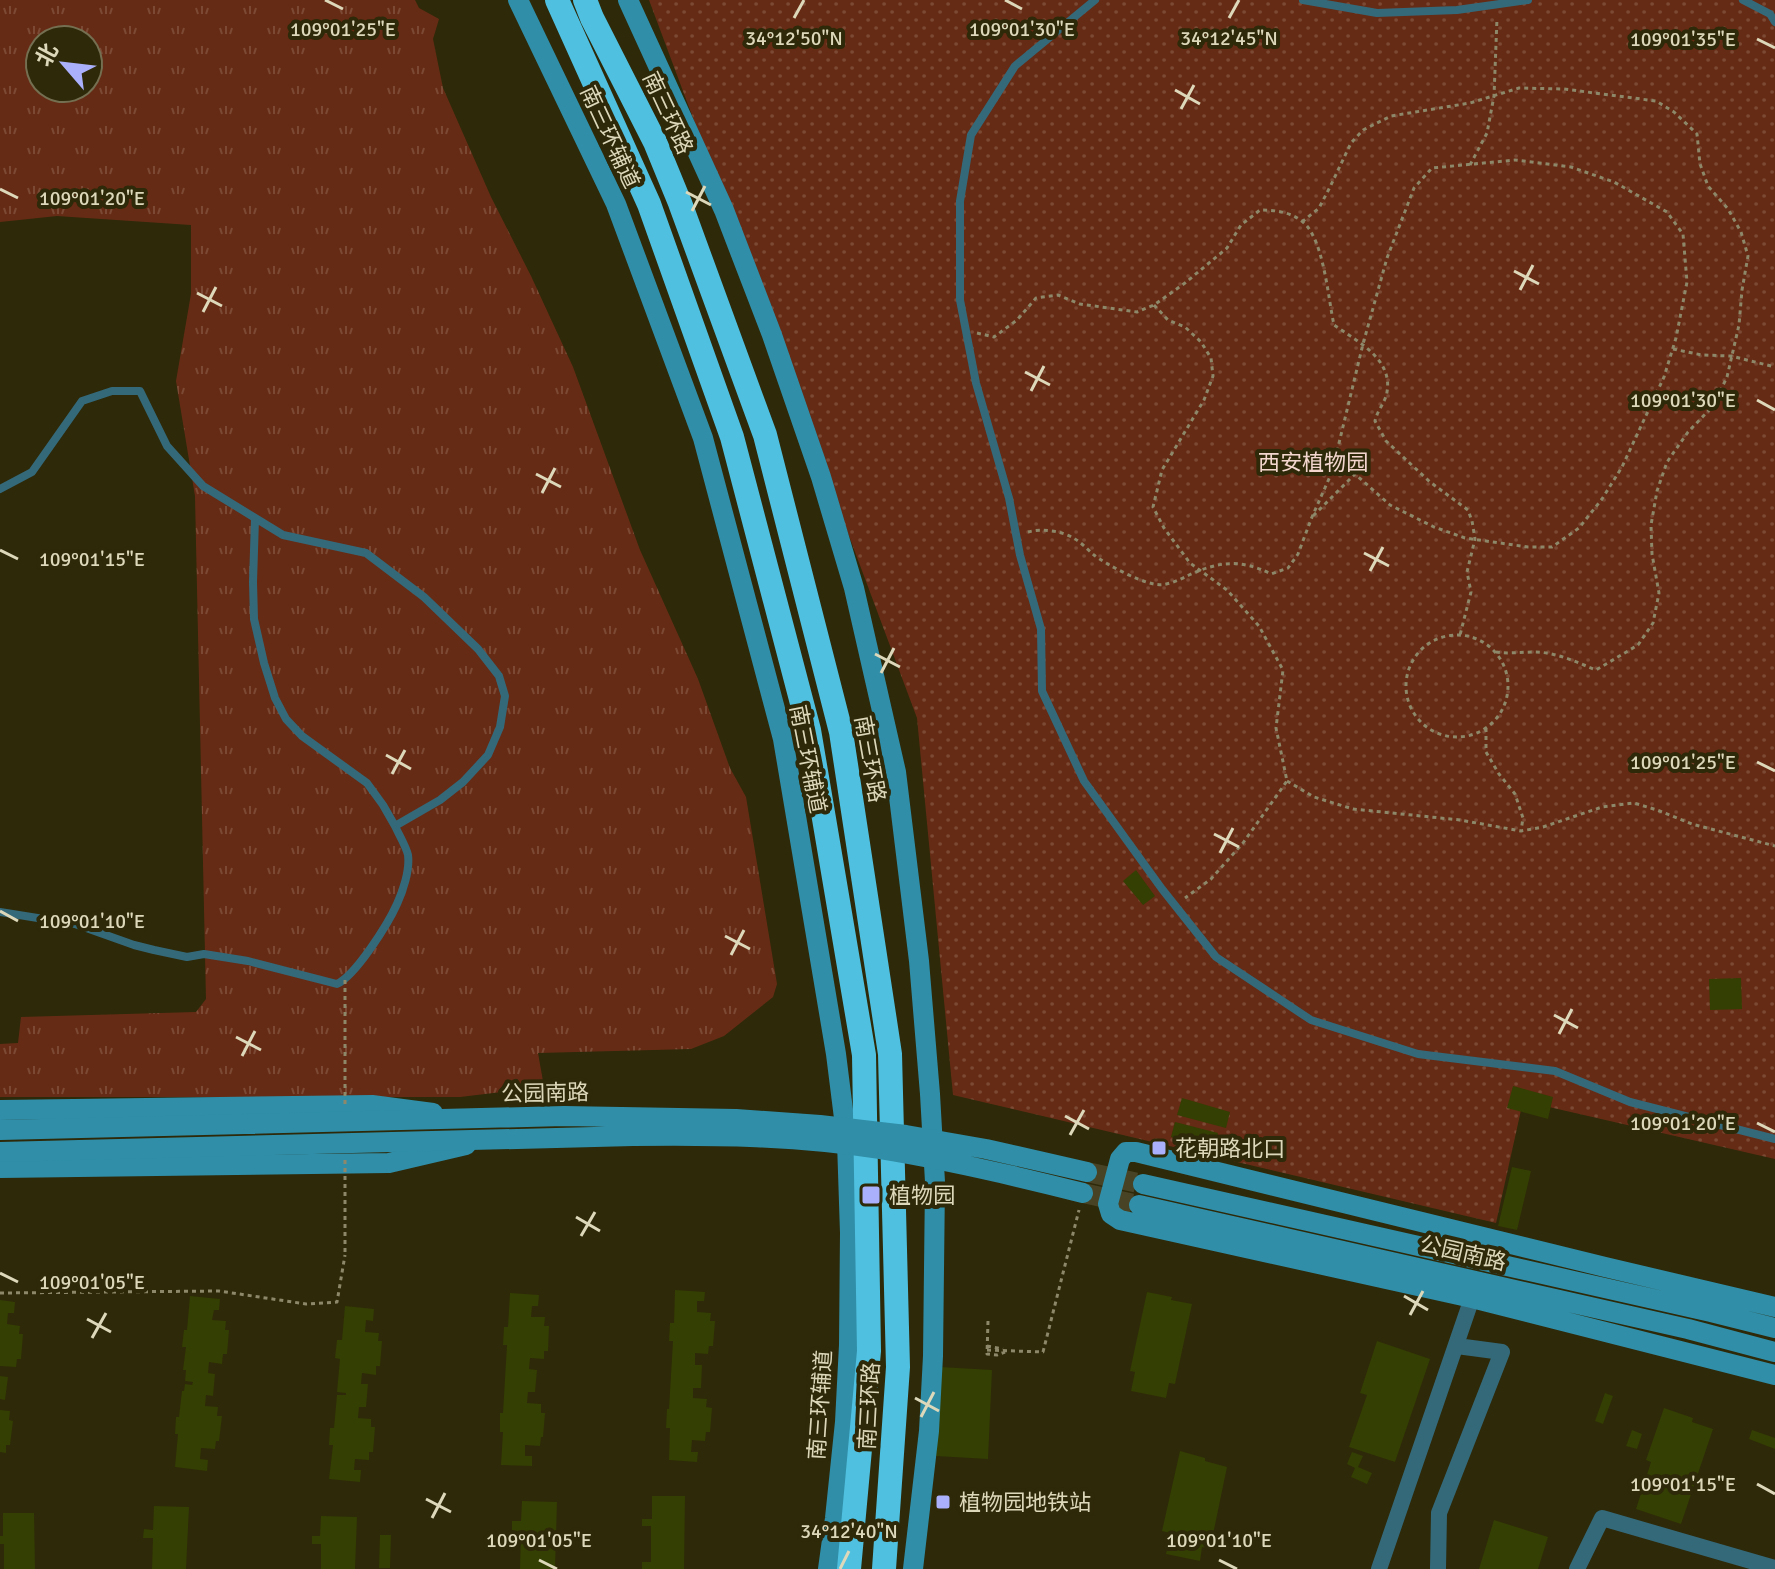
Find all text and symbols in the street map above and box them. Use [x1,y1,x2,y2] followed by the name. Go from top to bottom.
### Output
[290,17,396,42] text: 109°01'25"E
[969,17,1075,42] text: 109°01'30"E
[24,24,104,104] north arrow
[745,26,843,51] text: 34°12'50"N
[1180,26,1278,51] text: 34°12'45"N
[1630,27,1736,52] text: 109°01'35"E
[30,39,64,71] text: 北
[637,67,699,159] street label: 南三环路
[575,81,645,193] street label: 南三环辅道
[39,186,145,211] text: 109°01'20"E
[1630,388,1736,413] text: 109°01'30"E
[1258,449,1368,476] park label: 西安植物园
[39,547,145,572] text: 109°01'15"E
[784,702,832,816] street label: 南三环辅道
[849,713,891,805] street label: 南三环路
[1630,750,1736,775] text: 109°01'25"E
[39,909,145,934] text: 109°01'10"E
[501,1079,589,1107] street label: 公园南路
[1630,1111,1736,1136] text: 109°01'20"E
[1175,1135,1285,1162] place label: 花朝路北口
[1150,1139,1168,1157] marker: 花朝路北口
[889,1182,955,1209] place label: 植物园
[860,1184,882,1206] marker: 植物园
[1417,1230,1509,1276] street label: 公园南路
[39,1270,145,1295] text: 109°01'05"E
[803,1349,837,1461] street label: 南三环辅道
[853,1361,885,1451] street label: 南三环路
[1630,1472,1736,1497] text: 109°01'15"E
[959,1489,1091,1516] place label: 植物园地铁站
[934,1493,952,1511] marker: 植物园地铁站
[800,1519,898,1544] text: 34°12'40"N
[486,1528,592,1553] text: 109°01'05"E
[1166,1528,1272,1553] text: 109°01'10"E

